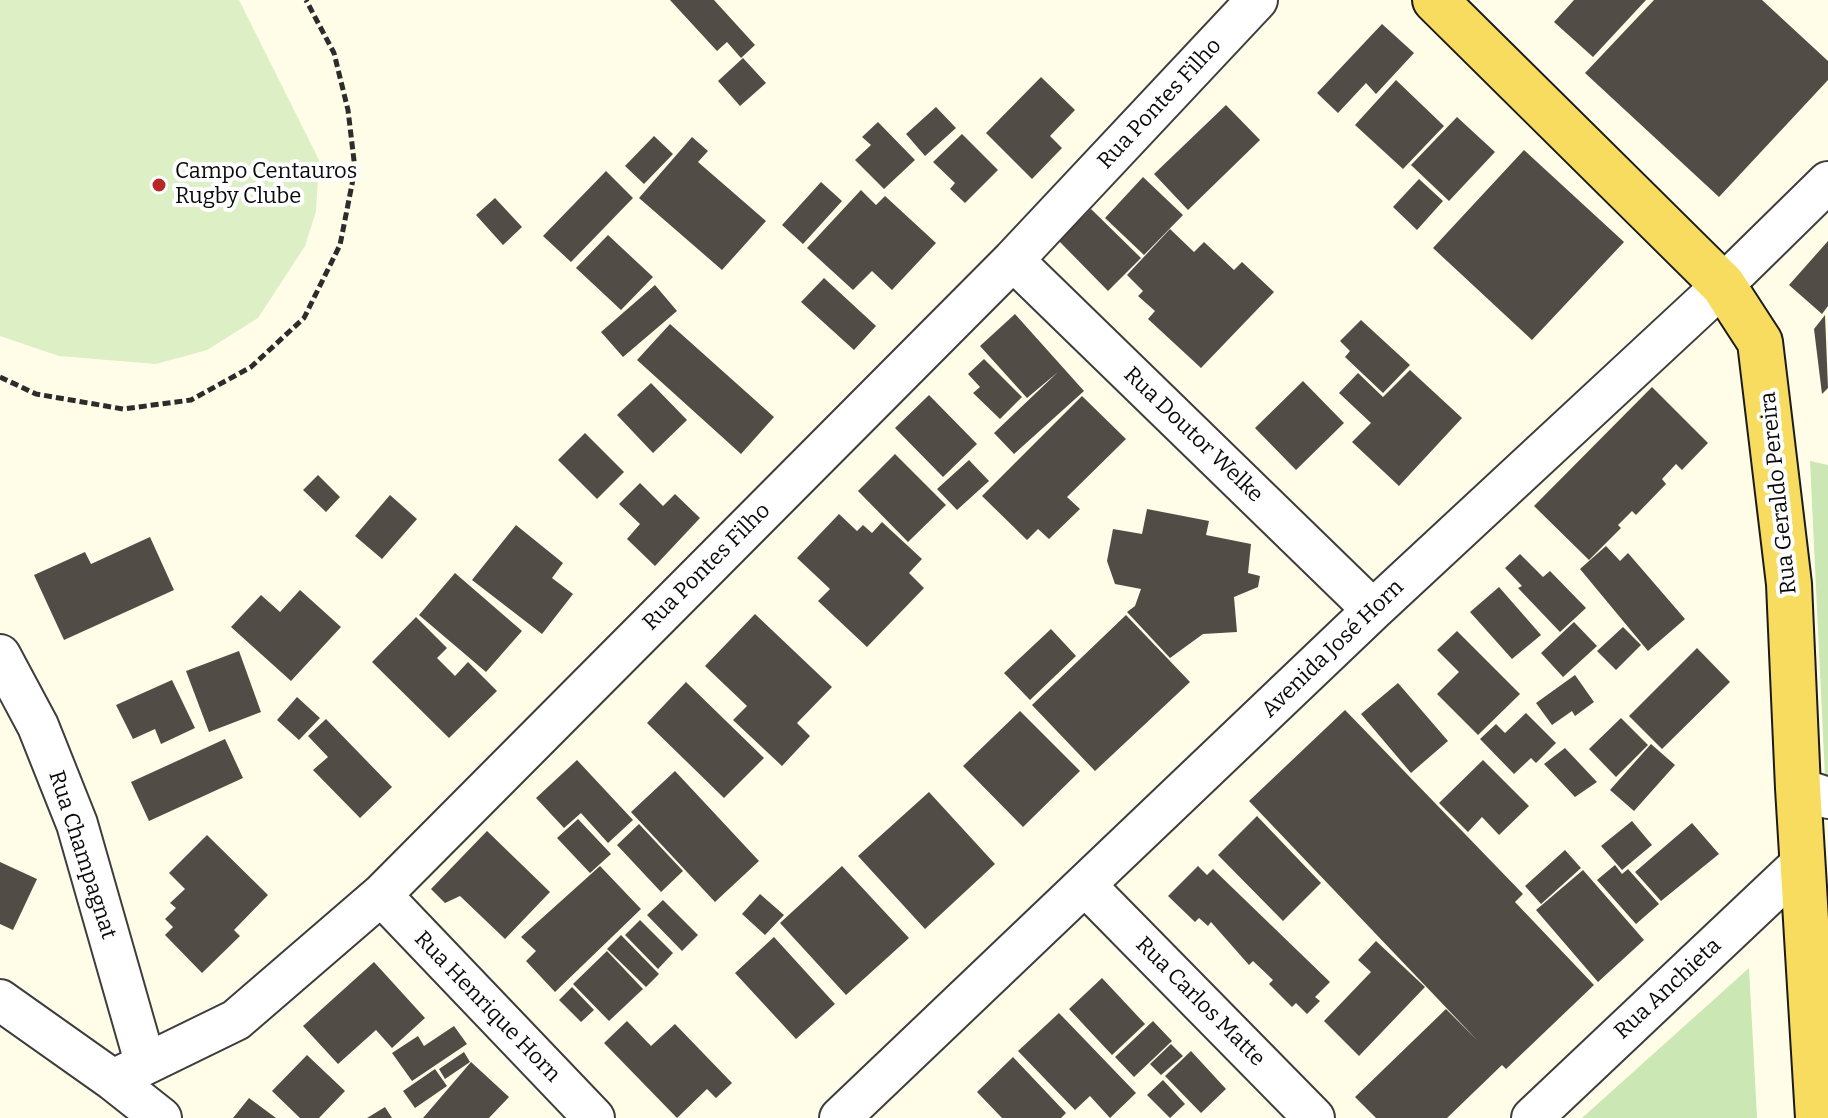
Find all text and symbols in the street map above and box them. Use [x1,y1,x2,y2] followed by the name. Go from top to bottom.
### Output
[1093,33,1227,175] street label: Rua Pontes Filho
[175,159,357,210] place label: Campo Centauros Rugby Clube
[150,176,168,194] marker: Campo Centauros Rugby Clube
[1118,362,1268,508] street label: Rua Doutor Welke
[1755,390,1803,596] street label: Rua Geraldo Pereira
[638,498,776,636] street label: Rua Pontes Filho
[1257,574,1409,724] street label: Avenida José Horn
[42,767,122,943] street label: Rua Champagnat
[408,926,566,1088] street label: Rua Henrique Horn
[1130,932,1270,1072] street label: Rua Carlos Matte
[1609,933,1727,1045] street label: Rua Anchieta

